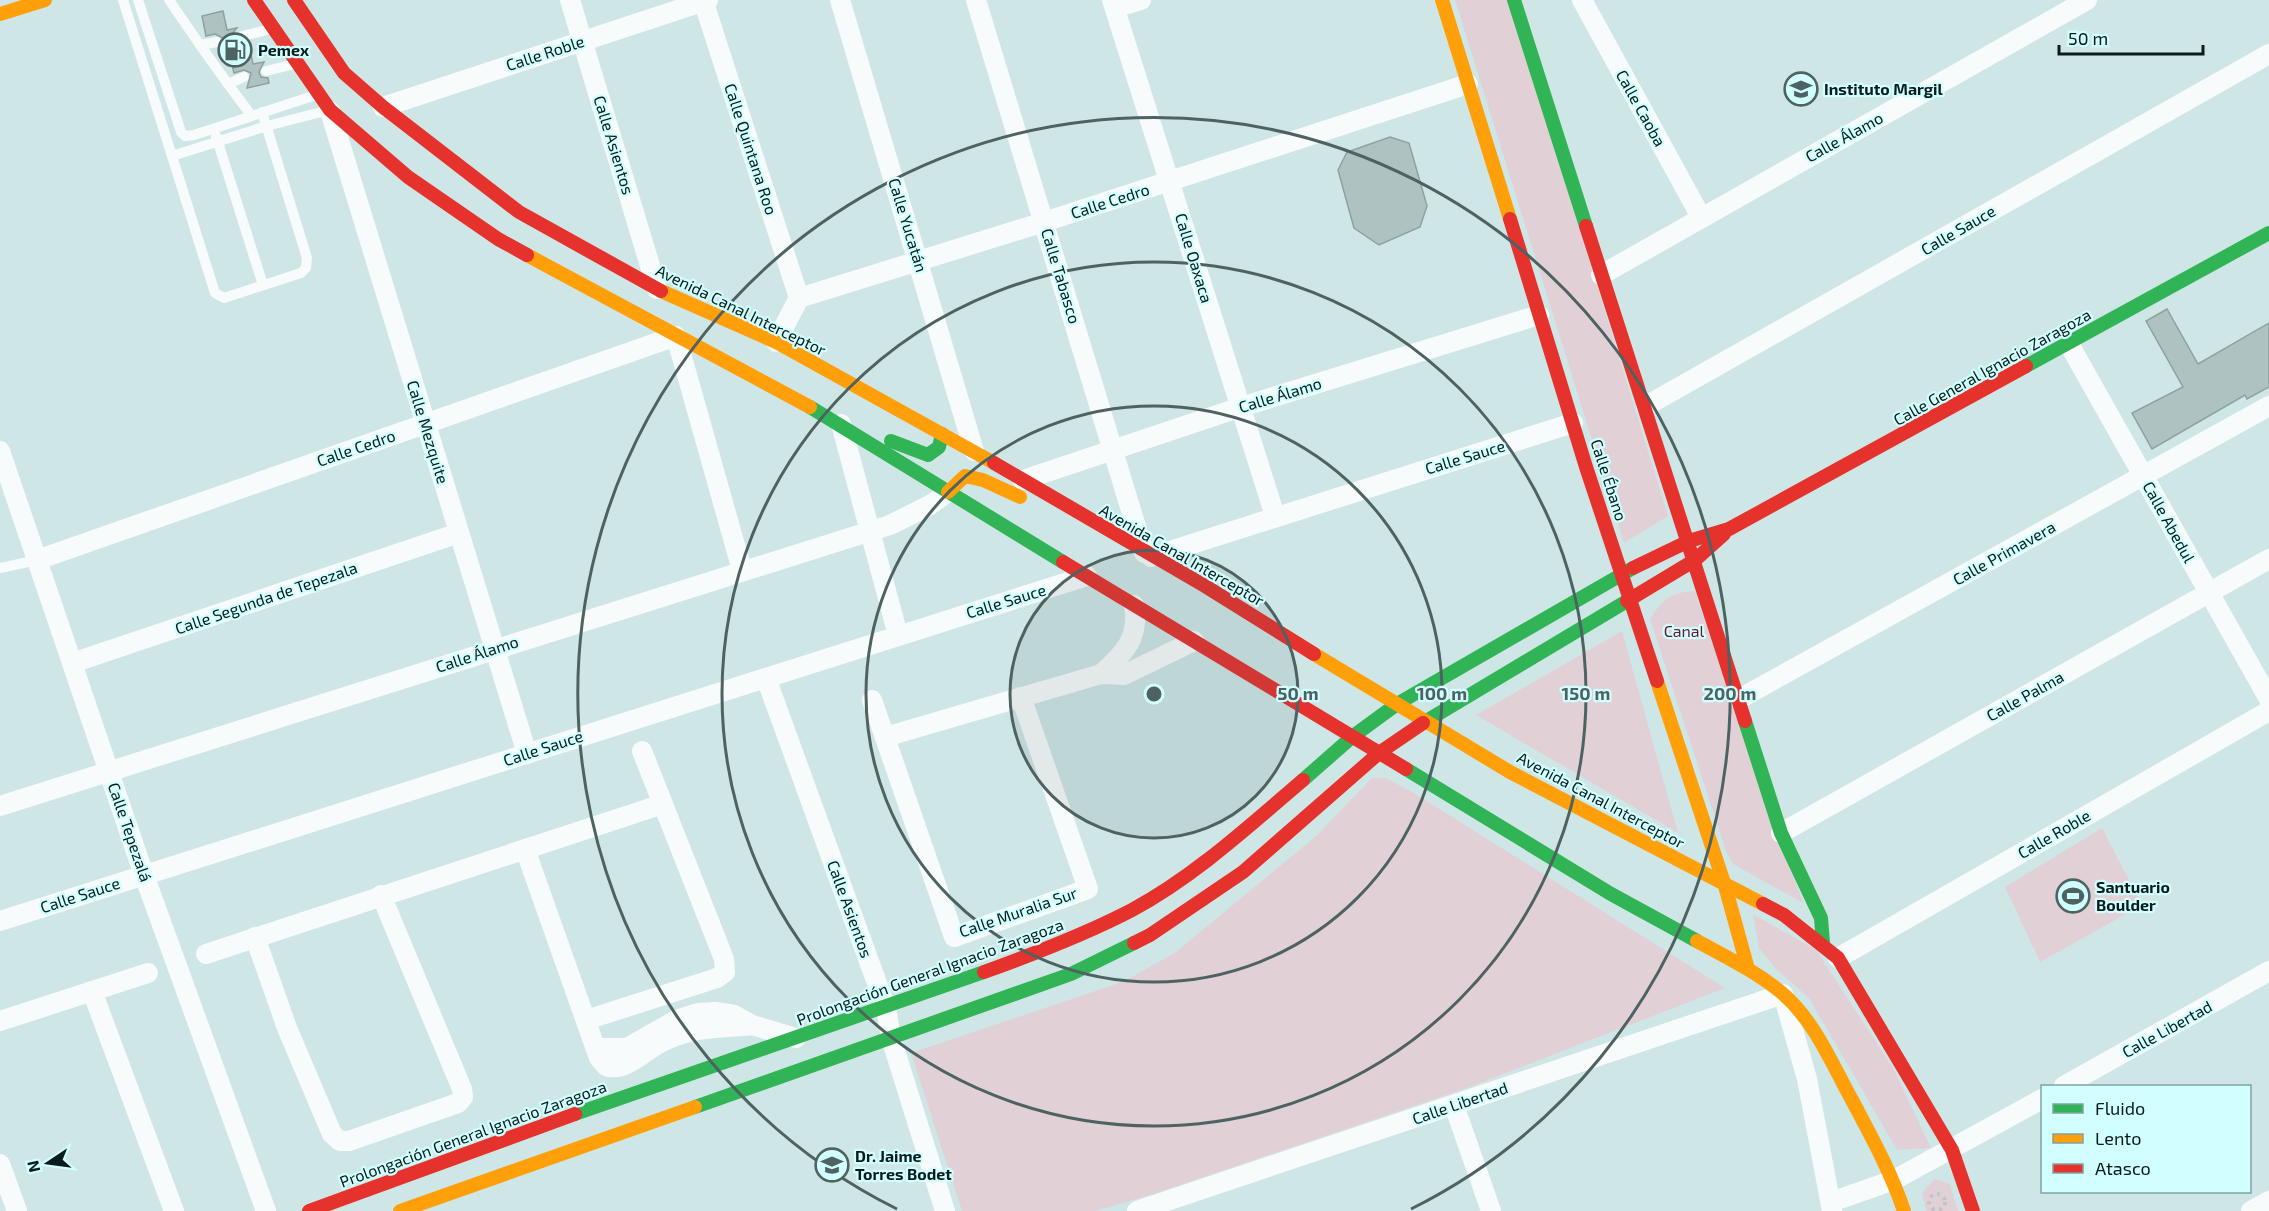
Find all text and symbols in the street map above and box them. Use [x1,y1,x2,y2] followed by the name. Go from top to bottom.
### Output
[2059,18,2203,56] scale bar
[2068,27,2108,49] text: 50 m
[503,31,586,74] street label: Calle Roble
[217,32,253,68] fuel station icon: Pemex
[258,40,309,59] place label: Pemex
[1613,66,1670,149] street label: Calle Caoba
[1783,71,1819,107] school or university icon: Instituto Margil
[1824,79,1944,98] place label: Instituto Margil
[720,81,782,217] street label: Calle Quintana Roo
[590,93,639,197] street label: Calle Asientos
[1802,107,1886,166] street label: Calle Álamo
[885,176,932,274] street label: Calle Yucatán
[1068,179,1152,222] street label: Calle Cedro
[1917,201,1998,258] street label: Calle Sauce
[1172,211,1217,305] street label: Calle Oaxaca
[1038,226,1085,326] street label: Calle Tabasco
[653,260,830,359] street label: Avenida Canal Interceptor
[1890,304,2094,429] street label: Calle General Ignacio Zaragoza
[1236,373,1324,416] street label: Calle Álamo
[404,378,453,486] street label: Calle Mezquite
[314,425,398,470] street label: Calle Cedro
[1423,435,1507,478] street label: Calle Sauce
[1587,437,1632,523] street label: Calle Ébano
[2139,478,2200,566] street label: Calle Abedul
[1097,500,1268,610] street label: Avenida Canal Interceptor
[1949,517,2058,589] street label: Calle Primavera
[172,557,359,638] street label: Calle Segunda de Tepezala
[964,579,1048,622] street label: Calle Sauce
[1664,621,1705,640] park label: Canal
[433,631,521,676] street label: Calle Álamo
[1983,667,2067,725] street label: Calle Palma
[1277,682,1319,704] text: 50 m
[1417,682,1467,704] text: 100 m
[1562,682,1610,704] text: 150 m
[1704,682,1756,704] text: 200 m
[1144,684,1164,704] centre of rings
[501,726,585,769] street label: Calle Sauce
[1514,747,1689,852] street label: Avenida Canal Interceptor
[105,780,156,884] street label: Calle Tepezalá
[2014,805,2094,862] street label: Calle Roble
[824,857,877,960] street label: Calle Asientos
[38,873,122,916] street label: Calle Sauce
[2096,877,2170,914] place label: Santuario Boulder
[2055,878,2091,914] sports icon: Santuario Boulder
[956,882,1080,941] street label: Calle Muralia Sur
[794,914,1066,1029] street label: Prolongación General Ignacio Zaragoza
[2118,996,2215,1061] street label: Calle Libertad
[337,1076,609,1191] street label: Prolongación General Ignacio Zaragoza
[1409,1077,1510,1128] street label: Calle Libertad
[2041,1085,2251,1193] legend
[2095,1097,2145,1119] text: Fluido
[2095,1127,2141,1149] text: Lento
[18,1133,78,1193] north arrow
[855,1146,952,1183] place label: Dr. Jaime Torres Bodet
[814,1147,850,1183] school or university icon: Dr. Jaime Torres Bodet
[2095,1157,2151,1179] text: Atasco
[22,1159,43,1174] text: N

